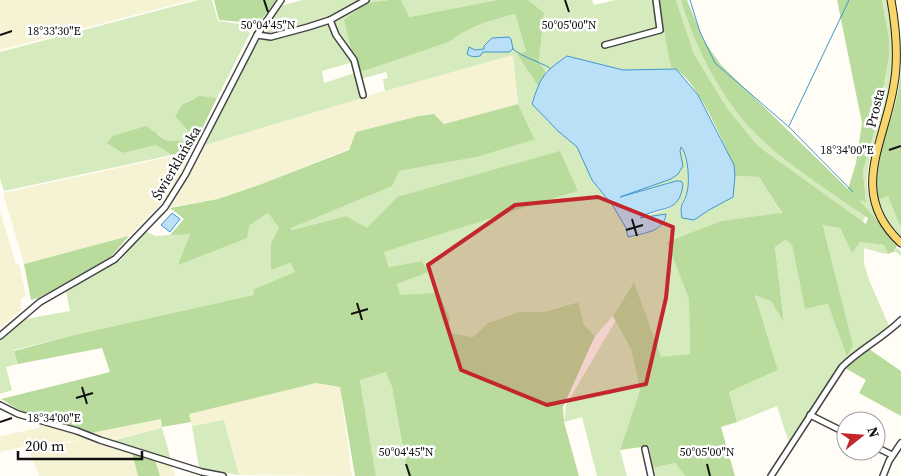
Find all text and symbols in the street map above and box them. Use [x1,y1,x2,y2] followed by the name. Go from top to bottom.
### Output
[240,17,296,33] text: 50°04'45"N
[541,17,597,33] text: 50°05'00"N
[27,23,81,39] text: 18°33'30"E
[861,86,890,129] street label: Prosta
[147,121,206,204] street label: Świerklańska
[820,142,874,158] text: 18°34'00"E
[27,410,81,426] text: 18°34'00"E
[836,411,886,461] north arrow
[862,424,884,440] text: N
[18,428,141,460] scale bar
[25,435,65,456] text: 200 m
[378,444,434,460] text: 50°04'45"N
[679,444,735,460] text: 50°05'00"N

